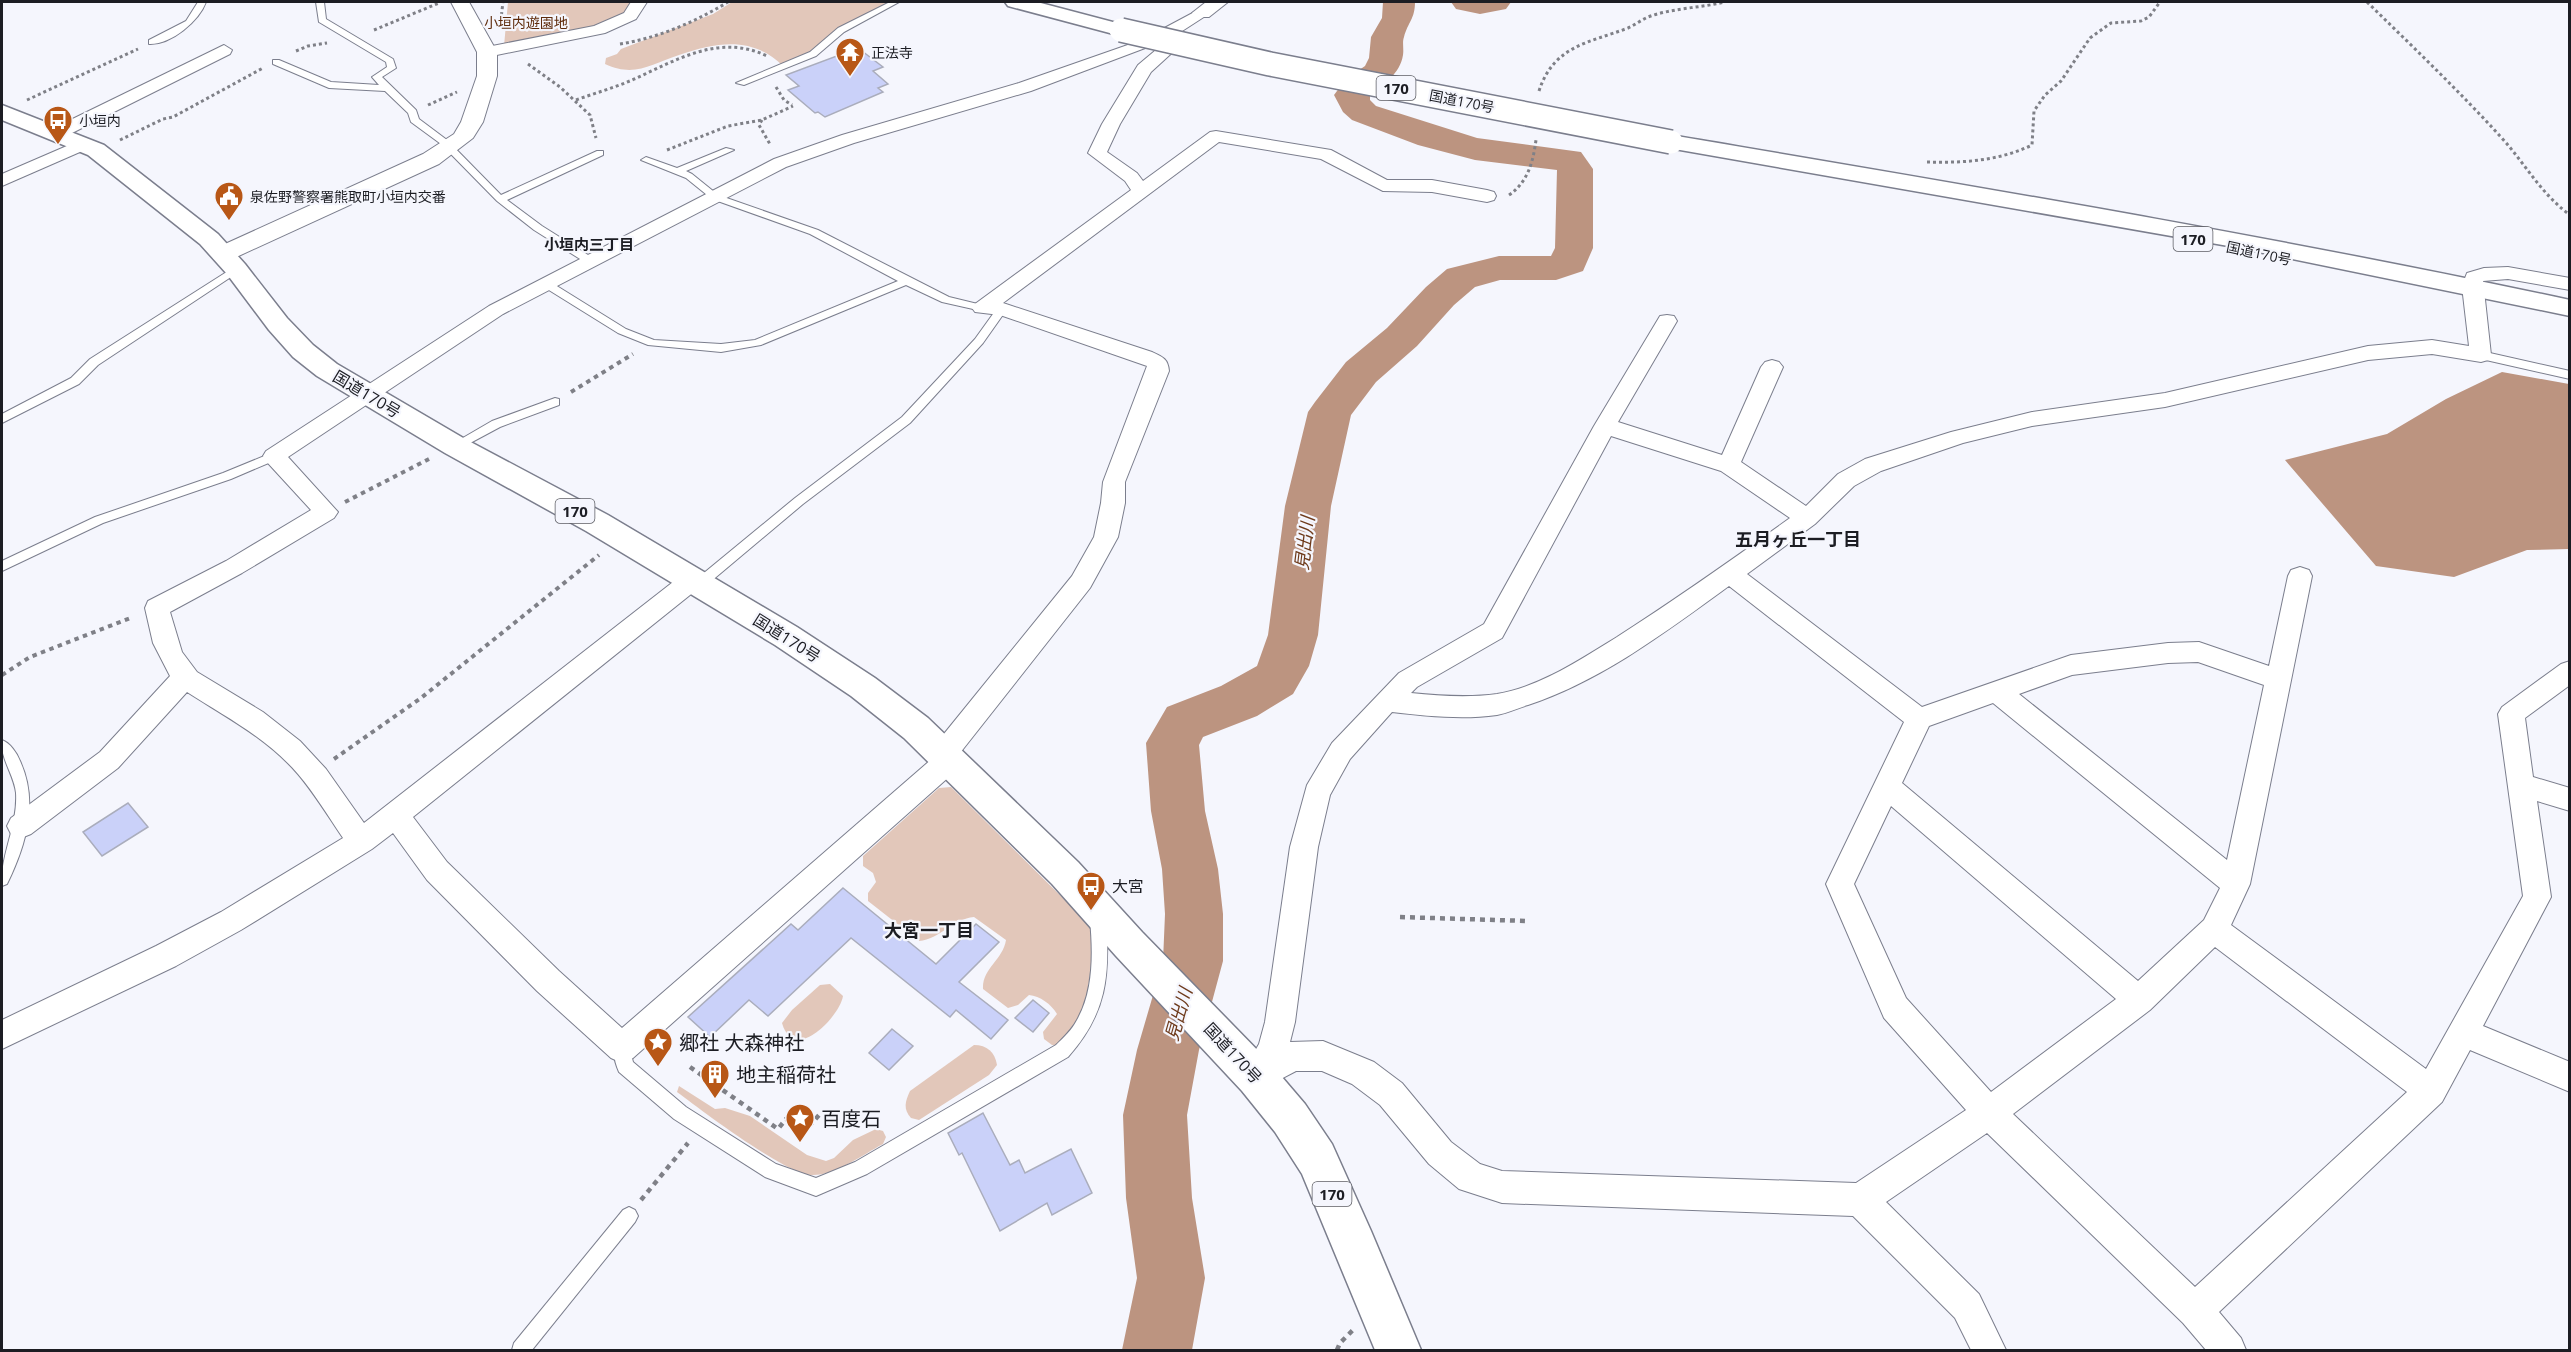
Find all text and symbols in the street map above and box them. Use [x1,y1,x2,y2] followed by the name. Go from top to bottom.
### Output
[484,13,568,32] park label: 小垣内遊園地
[834,36,866,78] temple icon: 正法寺
[871,43,913,62] place label: 正法寺
[1376,76,1416,100] road number: 170
[1428,85,1496,117] street label: 国道170号
[42,104,74,146] bus stop icon: 小垣内
[79,111,121,130] place label: 小垣内
[213,180,245,222] public building icon: 泉佐野警察署熊取町小垣内交番
[250,187,446,206] place label: 泉佐野警察署熊取町小垣内交番
[2174,227,2212,251] road number: 170
[544,234,634,254] district label: 小垣内三丁目
[2225,237,2293,269] street label: 国道170号
[329,365,405,423] street label: 国道170号
[556,499,594,523] road number: 170
[1289,513,1319,571] water label: 見出川
[1735,527,1861,551] district label: 五月ヶ丘一丁目
[749,609,825,667] street label: 国道170号
[1075,870,1107,912] bus stop icon: 大宮
[1112,875,1144,897] place label: 大宮
[884,918,974,942] district label: 大宮一丁目
[1159,983,1198,1043] water label: 見出川
[1199,1018,1267,1088] street label: 国道170号
[642,1026,674,1068] place icon: 郷社 大森神社
[679,1029,804,1056] place label: 郷社 大森神社
[699,1058,731,1100] building icon: 地主稲荷社
[736,1061,836,1088] place label: 地主稲荷社
[784,1102,816,1144] place icon: 百度石
[821,1105,881,1132] place label: 百度石
[1312,1182,1352,1206] road number: 170

